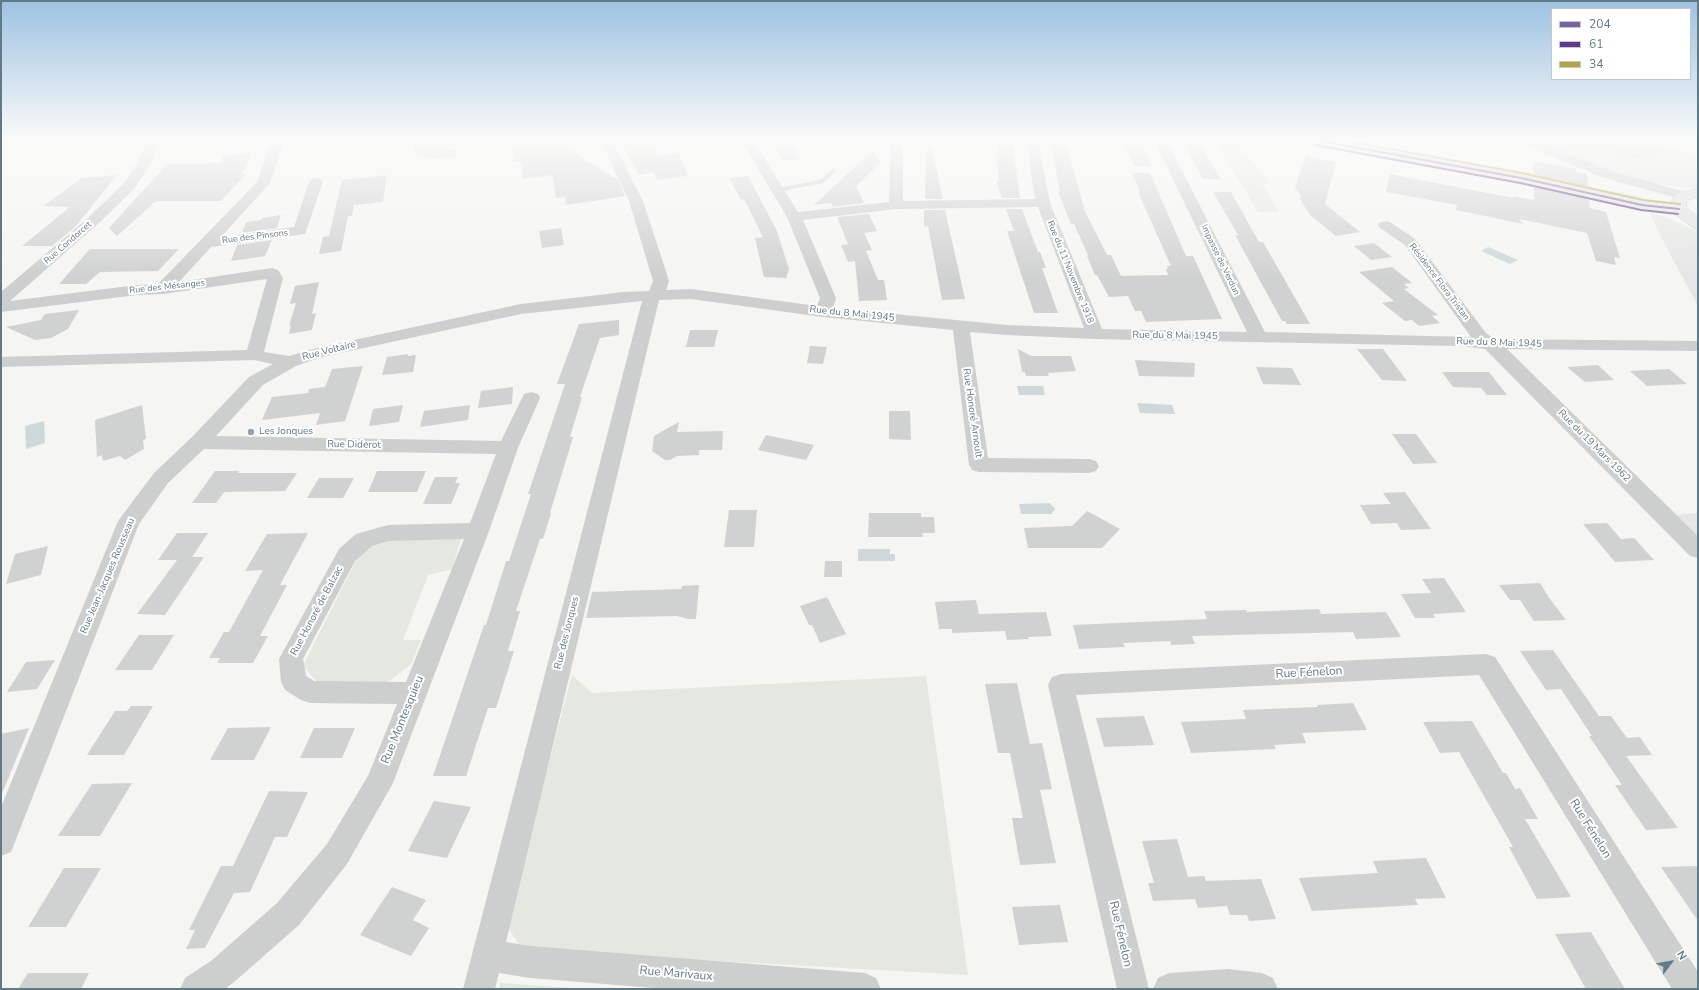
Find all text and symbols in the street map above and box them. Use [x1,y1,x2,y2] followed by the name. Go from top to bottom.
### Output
[1551,8,1691,80] legend
[1589,16,1611,32] text: 204
[1589,36,1603,52] text: 61
[1589,56,1603,72] text: 34
[42,219,94,267] street label: Rue Condorcet
[1044,219,1096,325] street label: Rue du 11 Novembre 1918
[1198,223,1242,297] street label: Impasse de Verdun
[221,228,289,246] street label: Rue des Pinsons
[1407,241,1471,323] street label: Résidence Flora Tristan
[129,278,205,296] street label: Rue des Mésanges
[809,304,895,324] street label: Rue du 8 Mai 1945
[1132,329,1218,343] street label: Rue du 8 Mai 1945
[1456,336,1542,350] street label: Rue du 8 Mai 1945
[301,339,357,363] street label: Rue Voltaire
[960,368,984,458] street label: Rue Honoré Arnoult
[1555,407,1633,485] street label: Rue du 19 Mars 1962
[259,426,313,438] place label: Les Jonques
[246,427,256,437] marker: Les Jonques
[327,439,381,451] street label: Rue Diderot
[78,516,138,636] street label: Rue Jean-Jacques Rousseau
[288,564,346,658] street label: Rue Honoré de Balzac
[552,595,582,671] street label: Rue des Jonques
[1275,664,1343,682] street label: Rue Fénelon
[379,674,427,766] street label: Rue Montesquieu
[1566,797,1614,861] street label: Rue Fénelon
[1105,900,1135,968] street label: Rue Fénelon
[1651,942,1691,982] north arrow
[1673,948,1690,963] text: N
[639,964,713,984] street label: Rue Marivaux

